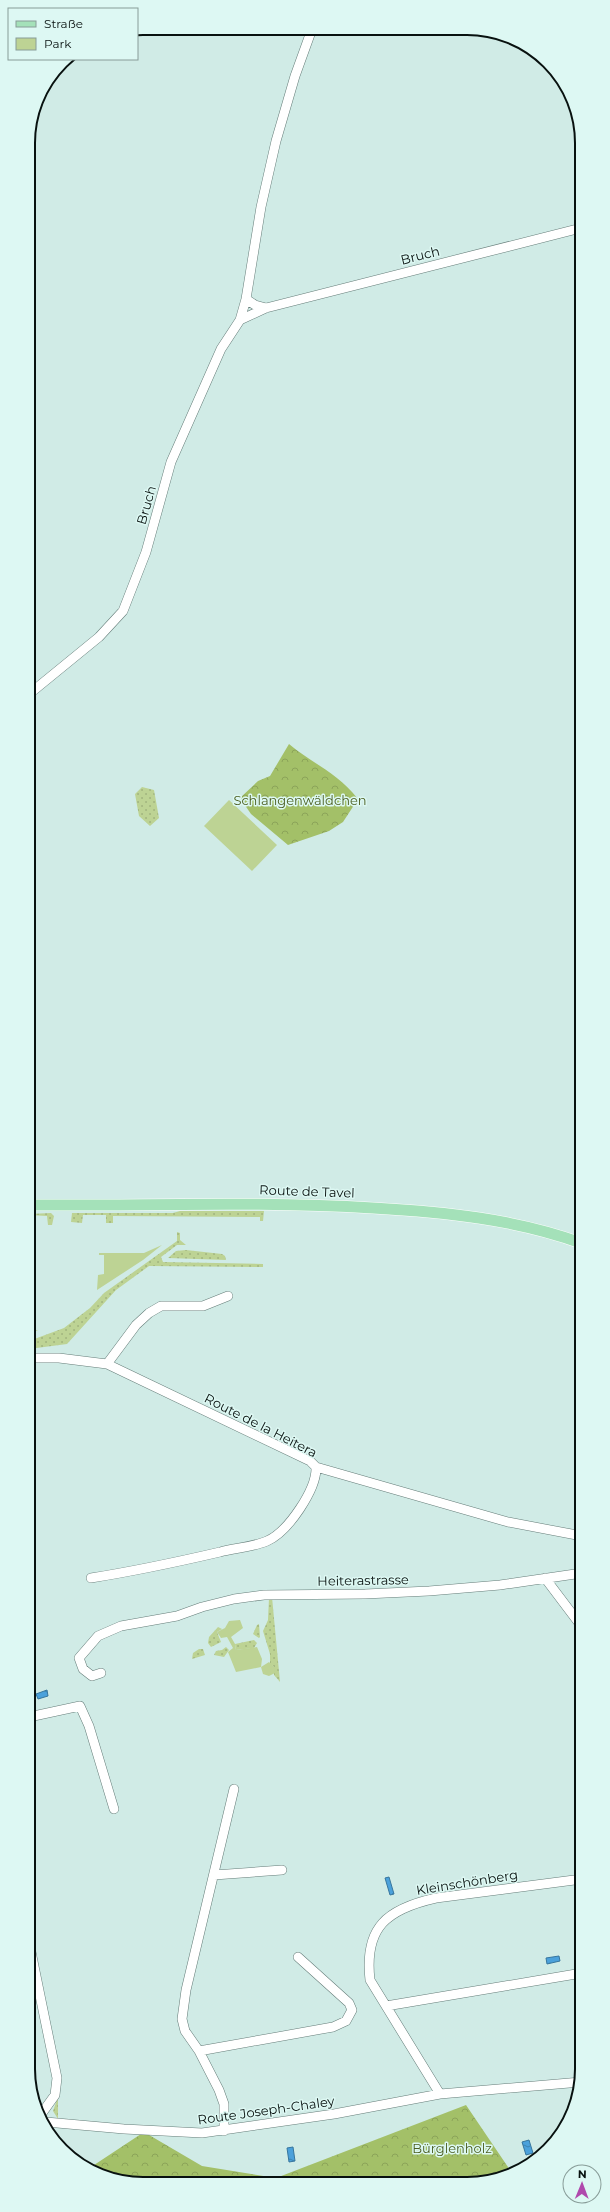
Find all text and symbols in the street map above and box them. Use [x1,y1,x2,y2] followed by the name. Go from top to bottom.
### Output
[8,8,138,60] legend
[44,16,83,31] text: Straße
[44,36,72,51] text: Park
[399,242,441,268] street label: Bruch
[133,484,159,526] street label: Bruch
[233,792,367,808] park label: Schlangenwäldchen
[259,1181,355,1201] street label: Route de Tavel
[202,1390,320,1460] street label: Route de la Heitera
[317,1571,409,1589] street label: Heiterastrasse
[415,1866,519,1898] street label: Kleinschönberg
[197,2092,336,2128] street label: Route Joseph-Chaley
[412,2140,492,2156] park label: Bürglenholz
[562,2164,602,2204] north arrow
[578,2167,587,2181] text: N

